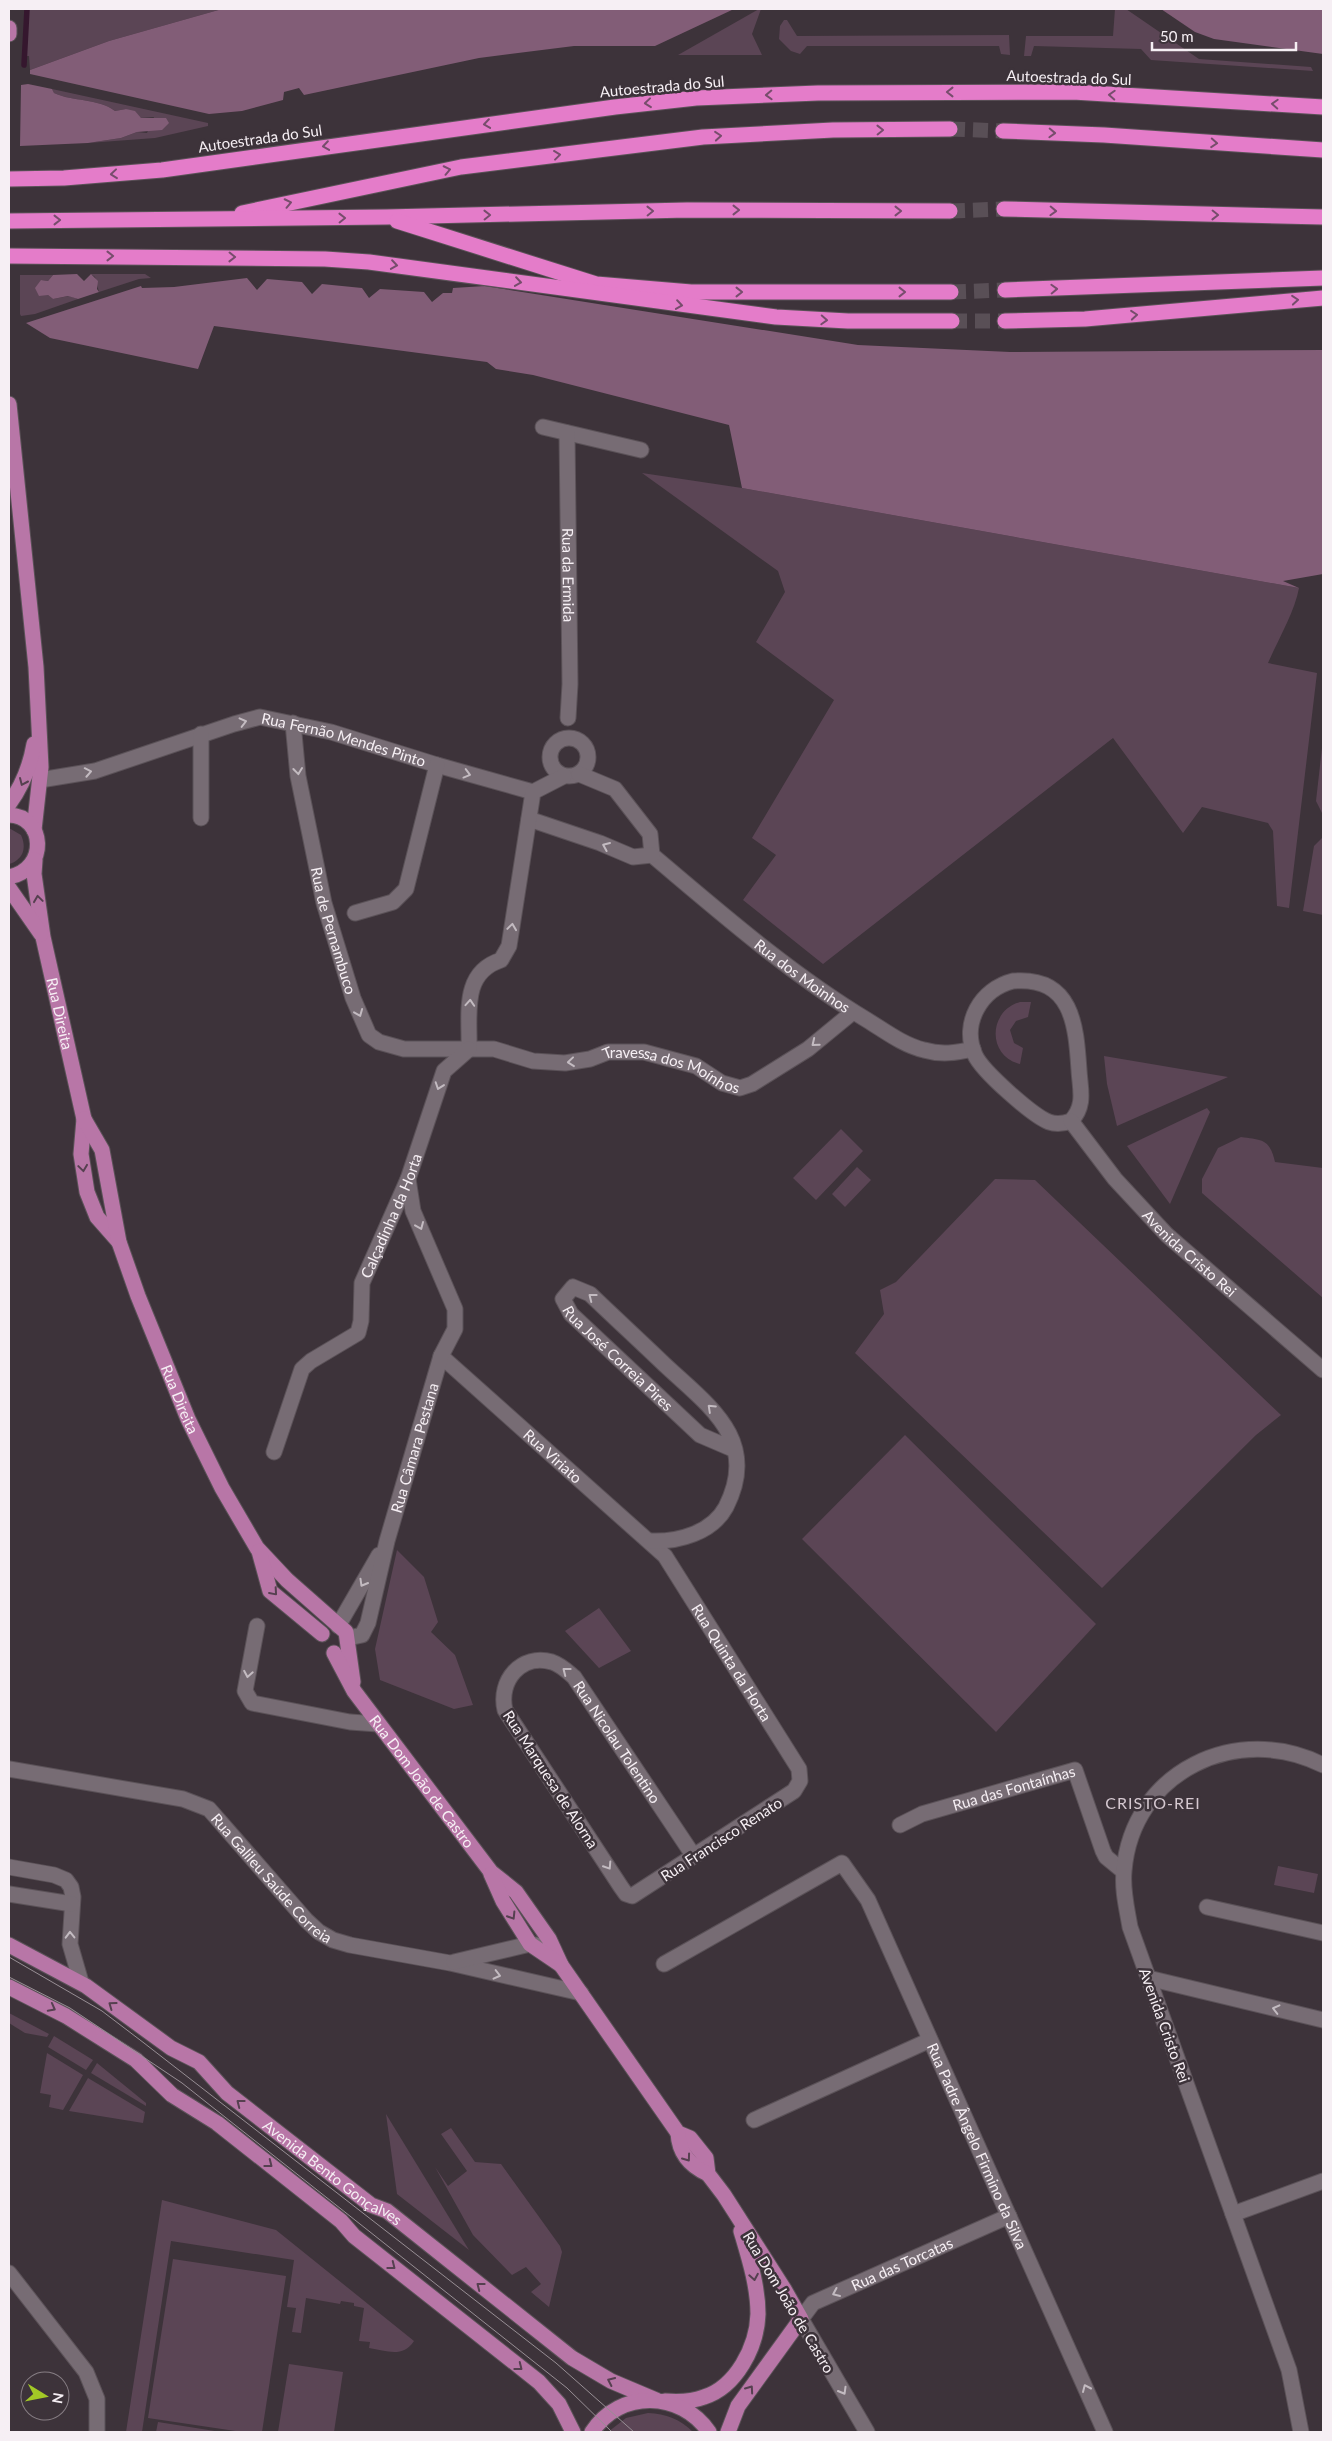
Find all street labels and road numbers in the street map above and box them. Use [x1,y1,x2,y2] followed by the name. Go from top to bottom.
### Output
[1006,66,1132,88] street label: Autoestrada do Sul
[599,72,725,100] street label: Autoestrada do Sul
[197,120,323,156] street label: Autoestrada do Sul
[559,528,578,622] street label: Rua da Ermida
[260,709,428,770] street label: Rua Fernão Mendes Pinto
[308,865,360,996] street label: Rua de Pernambuco
[751,935,854,1016] street label: Rua dos Moinhos
[43,976,77,1051] street label: Rua Direita
[600,1042,742,1097] street label: Travessa dos Moínhos
[356,1151,425,1281] street label: Calçadinha da Horta
[1139,1206,1240,1300] street label: Avenida Cristo Rei
[559,1303,677,1414] street label: Rua José Correia Pires
[158,1362,203,1437] street label: Rua Direita
[387,1381,442,1515] street label: Rua Câmara Pestana
[520,1425,586,1487] street label: Rua Viriato
[688,1600,776,1725] street label: Rua Quinta da Horta
[570,1677,665,1807] street label: Rua Nicolau Tolentino
[500,1707,602,1851] street label: Rua Marquesa de Alorna
[366,1711,478,1851] street label: Rua Dom João de Castro
[950,1761,1077,1814] street label: Rua das Fontaínhas
[657,1793,785,1885] street label: Rua Francisco Renato
[208,1810,335,1947] street label: Rua Galileu Saúde Correia
[1136,1965,1194,2085] street label: Avenida Cristo Rei
[924,2040,1031,2252] street label: Rua Padre Ângelo Firmino da Silva
[260,2116,406,2229] street label: Avenida Bento Gonçalves
[740,2228,838,2376] street label: Rua Dom João de Castro
[848,2233,955,2294] street label: Rua das Torcatas

